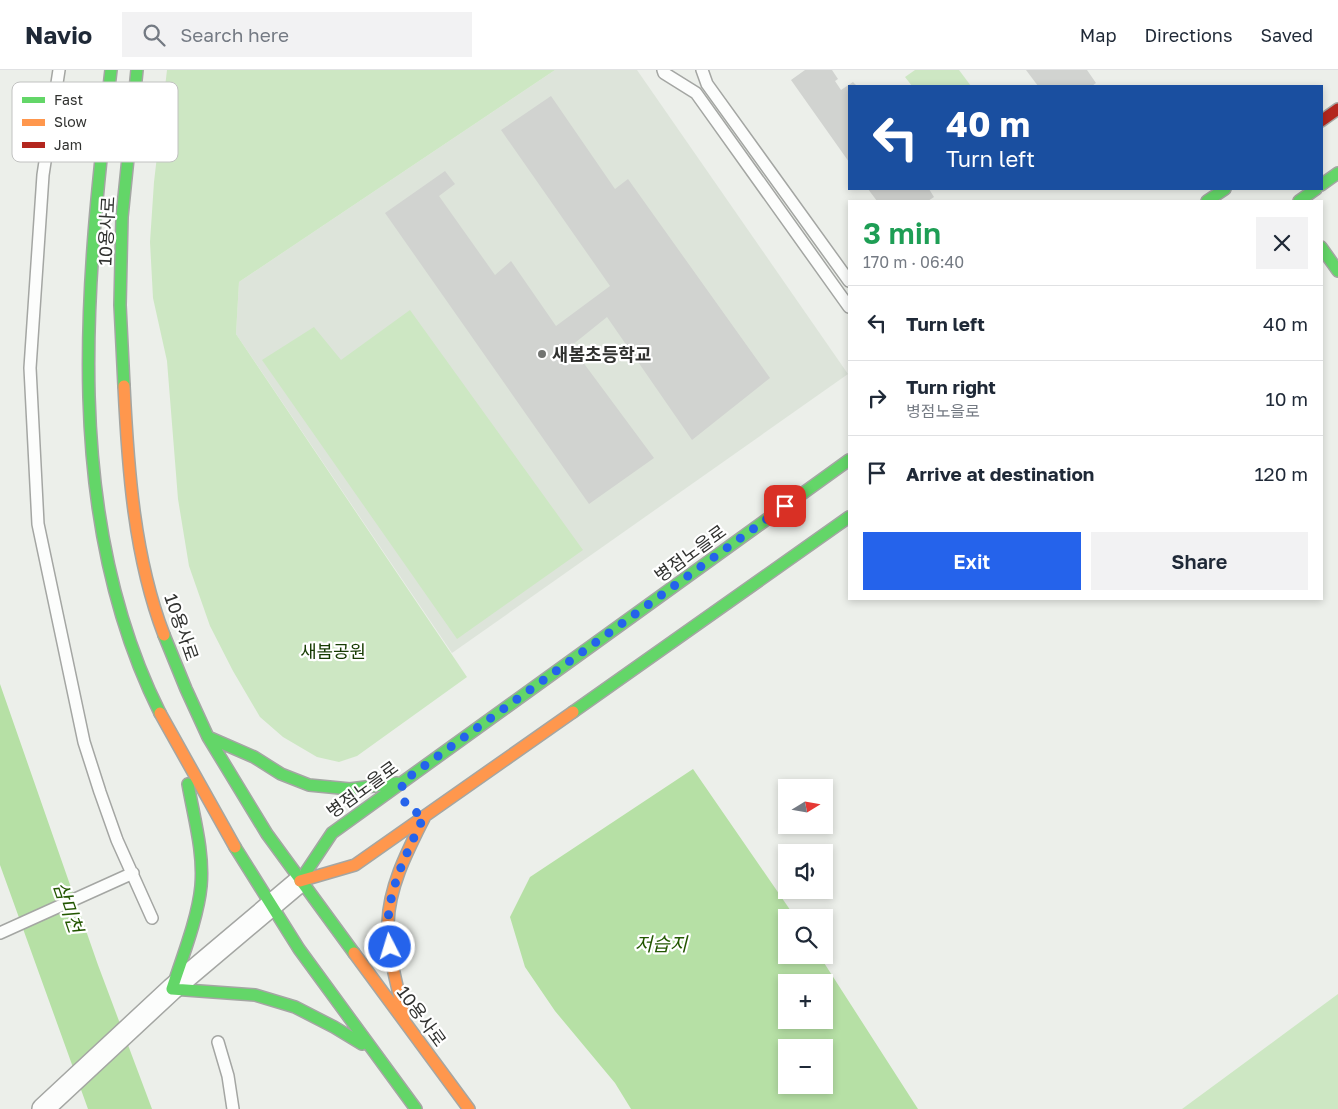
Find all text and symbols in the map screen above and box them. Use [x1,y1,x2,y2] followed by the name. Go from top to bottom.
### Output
[122,12,472,57] search box
[25,20,92,49] text: Navio
[140,21,168,49] icon: search
[180,23,289,46] text: Search here
[1080,24,1116,46] text: Map
[1144,24,1232,46] text: Directions
[1260,24,1313,46] text: Saved
[12,82,178,162] legend
[54,91,83,108] text: Fast
[946,103,1030,145] text: 40 m
[863,105,928,170] icon: left
[54,113,87,130] text: Slow
[54,136,82,153] text: Jam
[946,145,1035,172] text: Turn left
[93,196,119,266] street label: 10용사로
[863,215,941,251] text: 3 min
[1256,217,1308,269] button: close
[863,252,964,272] text: 170 m · 06:40
[863,309,891,337] icon: left
[906,312,985,335] text: Turn left
[1263,312,1308,335] text: 40 m
[552,343,651,365] place label: 새봄초등학교
[536,348,548,360] marker: 새봄초등학교
[906,375,996,398] text: Turn right
[863,384,891,412] icon: right
[1265,387,1308,410] text: 10 m
[906,401,980,421] text: 병점노을로
[863,459,891,487] icon: arrive
[906,462,1094,485] text: Arrive at destination
[1254,462,1308,485] text: 120 m
[764,485,806,527] pin
[771,492,799,520] icon: arrive
[650,520,730,586] street label: 병점노을로
[863,532,1081,590] button: Exit
[1091,532,1308,590] button: Share
[160,591,204,663] street label: 10용사로
[300,640,366,662] park label: 새봄공원
[322,756,402,822] street label: 병점노을로
[778,779,832,834] north arrow
[778,779,833,1094] map controls
[778,844,833,899] button: sound
[50,878,89,937] water label: 삼미천
[778,909,833,964] button: search
[363,920,415,972] position arrow
[635,932,689,955] water label: 저습지
[778,974,833,1029] button: +
[393,981,451,1051] street label: 10용사로
[778,1039,833,1094] button: −

